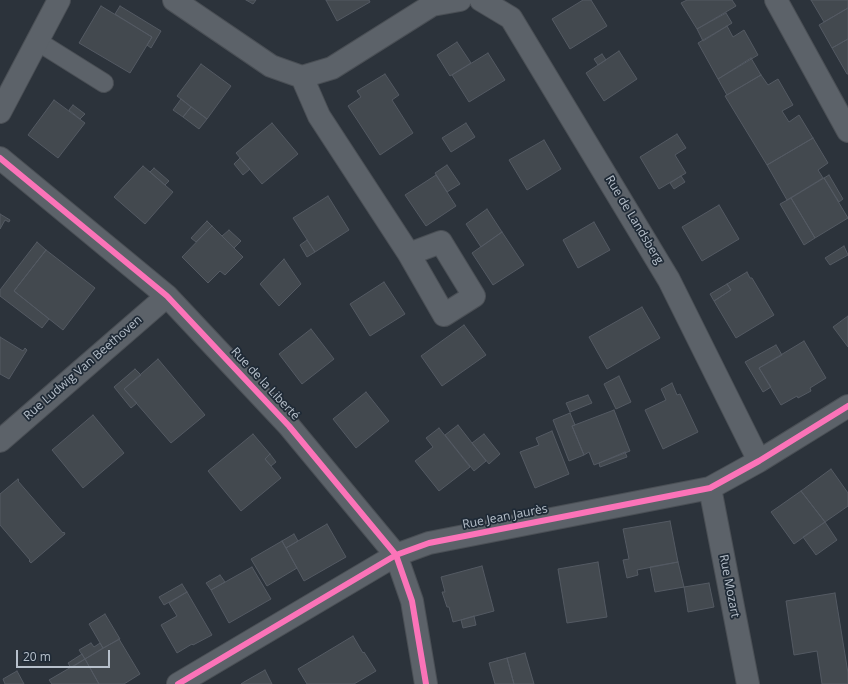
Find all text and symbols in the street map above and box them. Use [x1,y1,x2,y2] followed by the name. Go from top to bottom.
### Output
[602,173,666,267] street label: Rue de Landsberg
[21,313,145,423] street label: Rue Ludwig Van Beethoven
[228,345,302,423] street label: Rue de la Liberté
[461,502,549,532] street label: Rue Jean Jaurès
[716,553,742,619] street label: Rue Mozart
[18,642,112,668] scale bar
[23,648,51,665] text: 20 m

